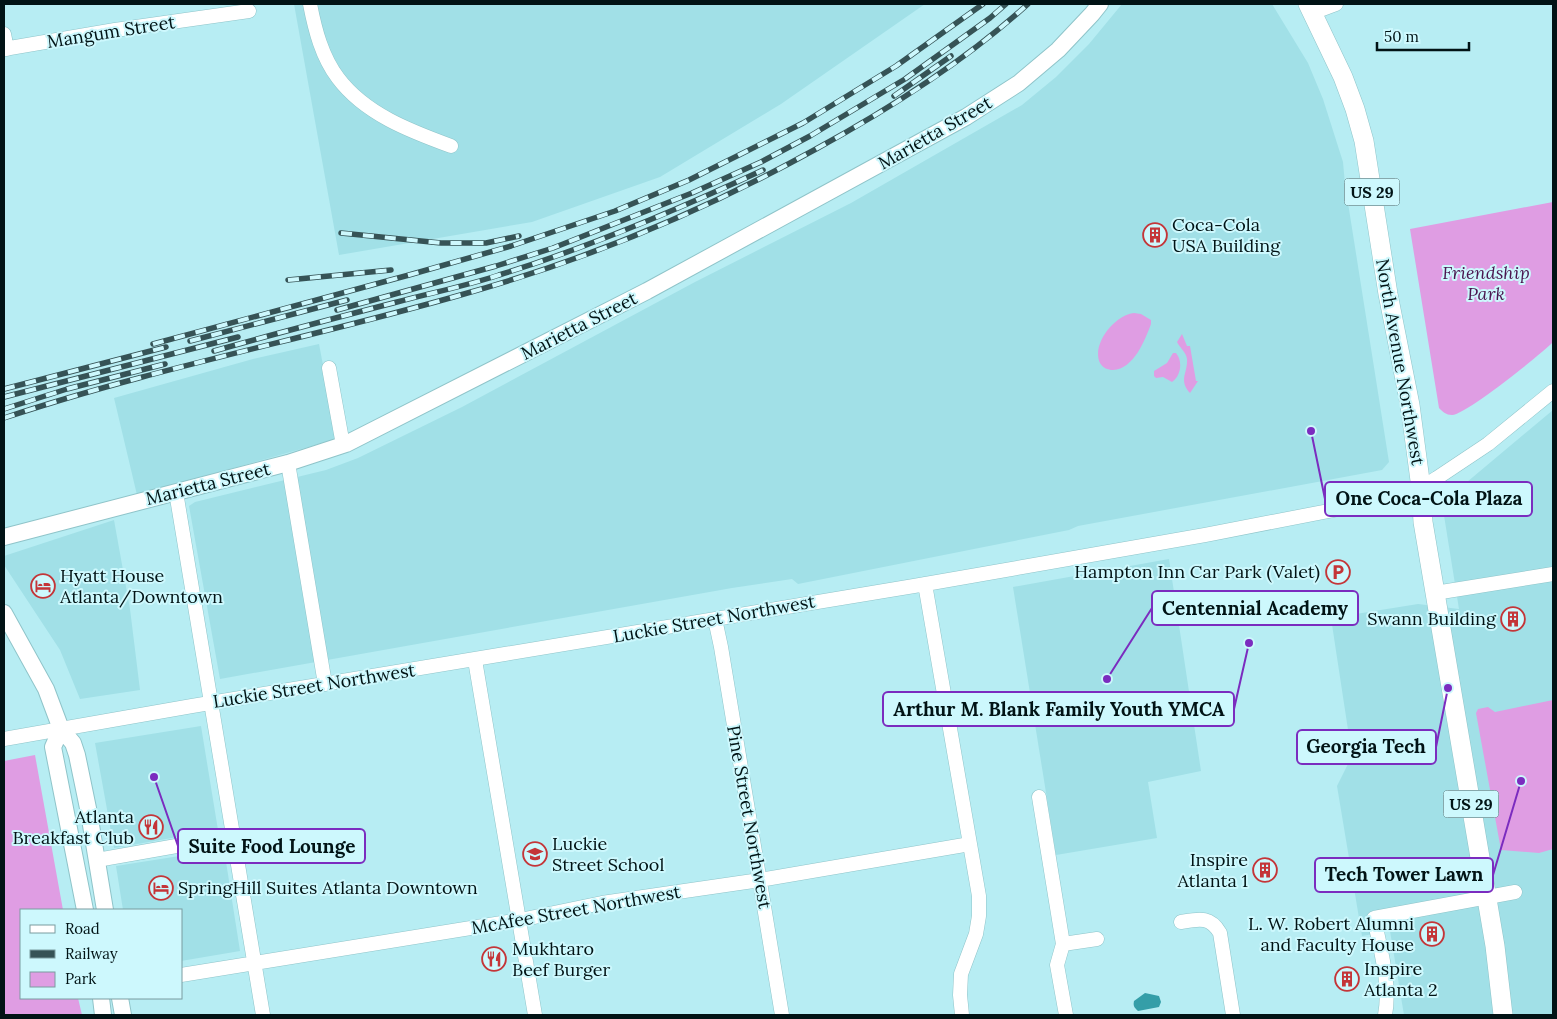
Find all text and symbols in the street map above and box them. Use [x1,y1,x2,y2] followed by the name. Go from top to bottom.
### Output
[45,10,177,53] street label: Mangum Street
[1377,20,1470,52] scale bar
[1384,27,1419,46] text: 50 m
[874,91,996,174] street label: Marietta Street
[1344,178,1400,206] road number: US 29
[1172,213,1281,257] place label: Coca-Cola USA Building
[1142,222,1168,248] building icon: Coca-Cola USA Building
[1371,257,1430,467] street label: North Avenue Northwest
[1442,261,1530,305] park label: Friendship Park
[517,286,641,365] street label: Marietta Street
[143,457,273,510] street label: Marietta Street
[1325,482,1532,516] callout: One Coca-Cola Plaza
[1336,486,1522,510] text: One Coca-Cola Plaza
[1325,559,1351,585] parking icon: Hampton Inn Car Park (Valet)
[1074,560,1320,583] place label: Hampton Inn Car Park (Valet)
[59,564,223,608] place label: Hyatt House Atlanta/Downtown
[30,573,56,599] hotel icon: Hyatt House Atlanta/Downtown
[611,589,817,648] street label: Luckie Street Northwest
[1152,591,1358,625] callout: Centennial Academy
[1162,596,1349,620] text: Centennial Academy
[1500,606,1526,632] building icon: Swann Building
[1367,607,1497,630] place label: Swann Building
[211,658,417,713] street label: Luckie Street Northwest
[883,692,1234,726] callout: Arthur M. Blank Family Youth YMCA
[893,697,1225,721] text: Arthur M. Blank Family Youth YMCA
[722,723,777,911] street label: Pine Street Northwest
[1297,730,1436,764] callout: Georgia Tech
[1306,734,1426,758] text: Georgia Tech
[1444,791,1498,818] road number: US 29
[13,805,134,849] place label: Atlanta Breakfast Club
[138,814,164,840] restaurant icon: Atlanta Breakfast Club
[178,829,365,863] callout: Suite Food Lounge
[552,832,664,876] place label: Luckie Street School
[189,834,355,858] text: Suite Food Lounge
[522,841,548,867] school or university icon: Luckie Street School
[1176,848,1248,892] place label: Inspire Atlanta 1
[1252,857,1278,883] building icon: Inspire Atlanta 1
[1315,858,1493,892] callout: Tech Tower Lawn
[1325,862,1483,886] text: Tech Tower Lawn
[148,875,174,901] hotel icon: SpringHill Suites Atlanta Downtown
[178,876,478,899] place label: SpringHill Suites Atlanta Downtown
[469,880,682,939] street label: McAfee Street Northwest
[20,909,182,999] legend
[1248,912,1414,956] place label: L. W. Robert Alumni and Faculty House
[65,919,100,938] text: Road
[1419,921,1445,947] building icon: L. W. Robert Alumni and Faculty House
[512,937,611,981] place label: Mukhtaro Beef Burger
[65,944,118,963] text: Railway
[481,946,507,972] restaurant icon: Mukhtaro Beef Burger
[1363,957,1438,1001] place label: Inspire Atlanta 2
[1334,966,1360,992] building icon: Inspire Atlanta 2
[65,969,96,988] text: Park

